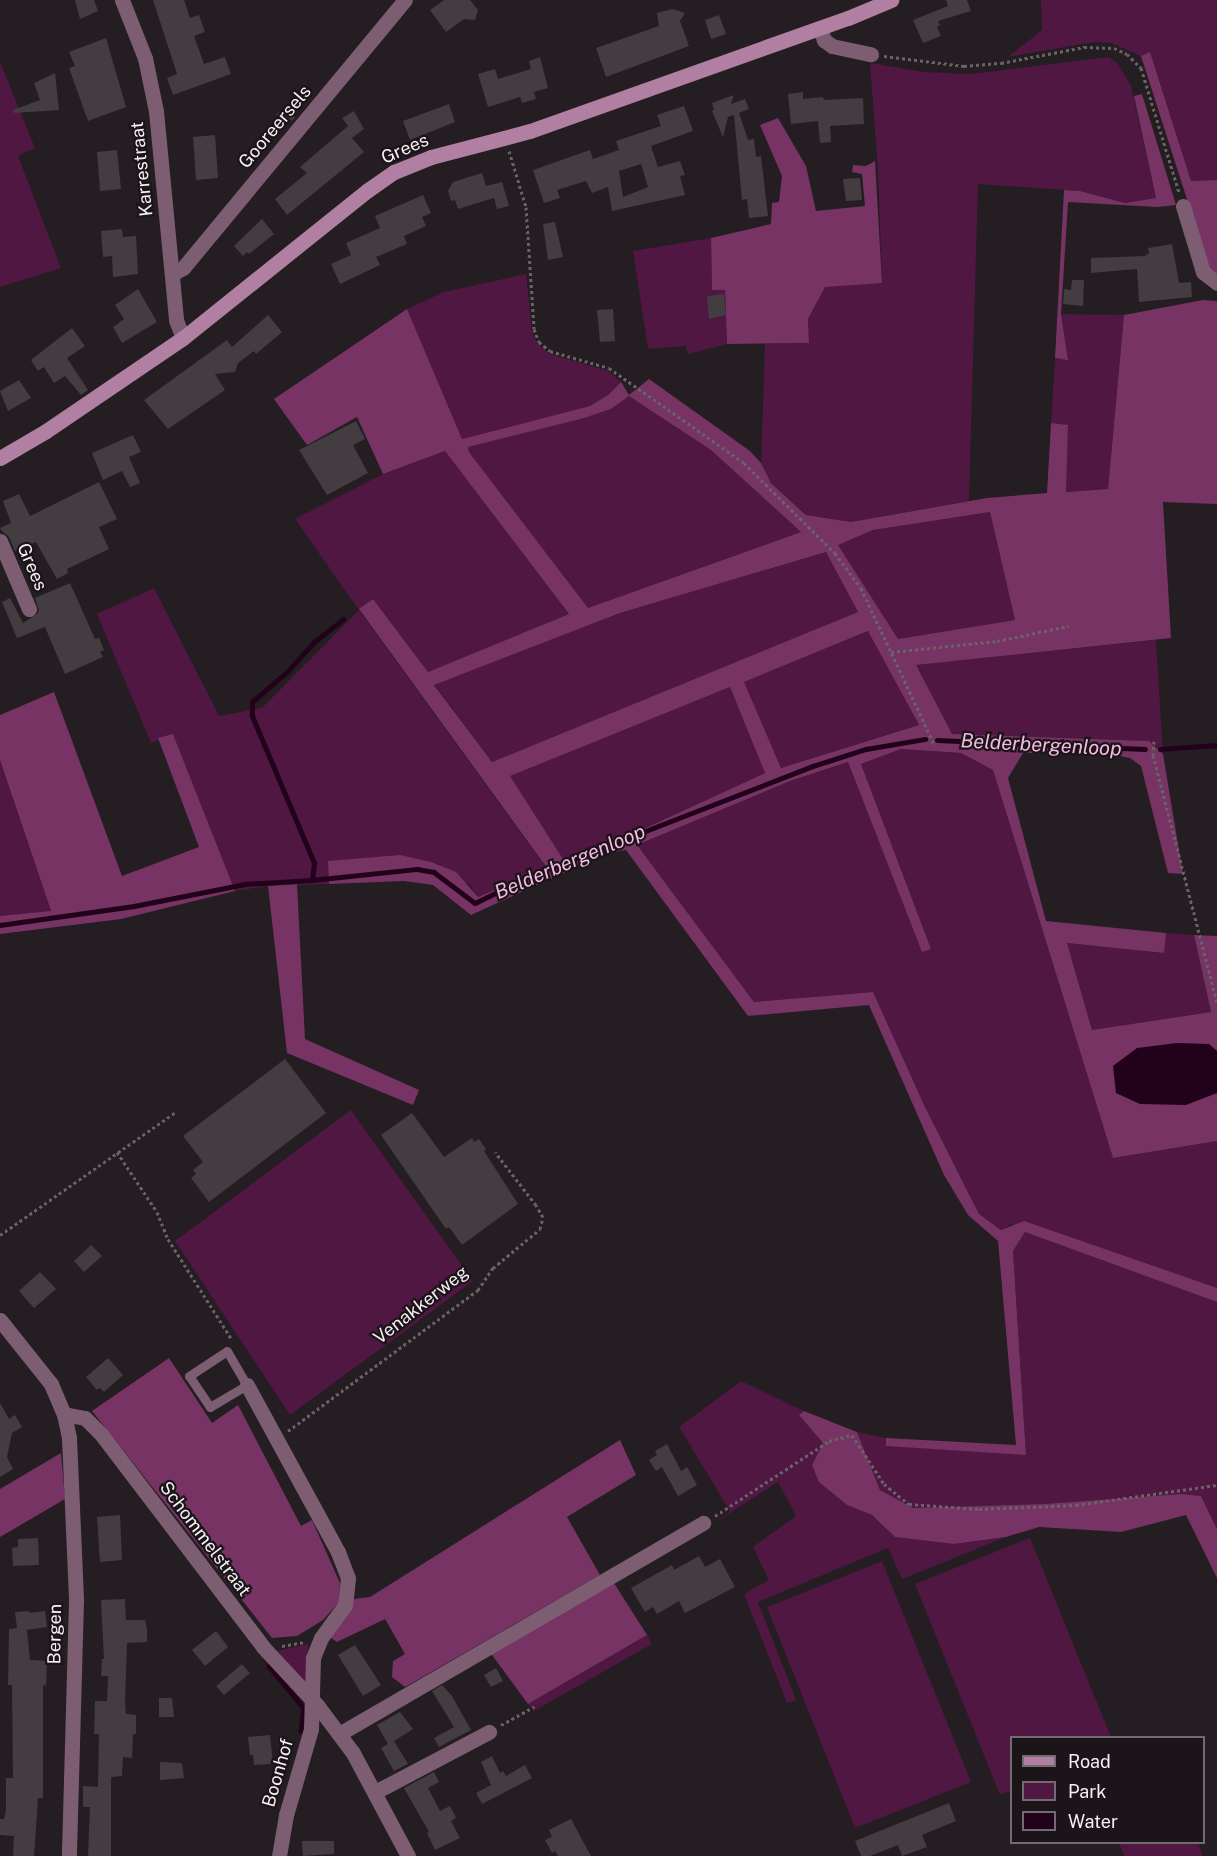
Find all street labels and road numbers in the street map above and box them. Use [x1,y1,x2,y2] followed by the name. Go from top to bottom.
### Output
[234,81,316,173] street label: Gooreersels
[126,121,158,217] street label: Karrestraat
[378,129,432,169] street label: Grees
[12,540,52,594] street label: Grees
[369,1261,473,1349] street label: Venakkerweg
[155,1477,255,1601] street label: Schommelstraat
[44,1604,66,1664] street label: Bergen
[258,1736,298,1810] street label: Boonhof

